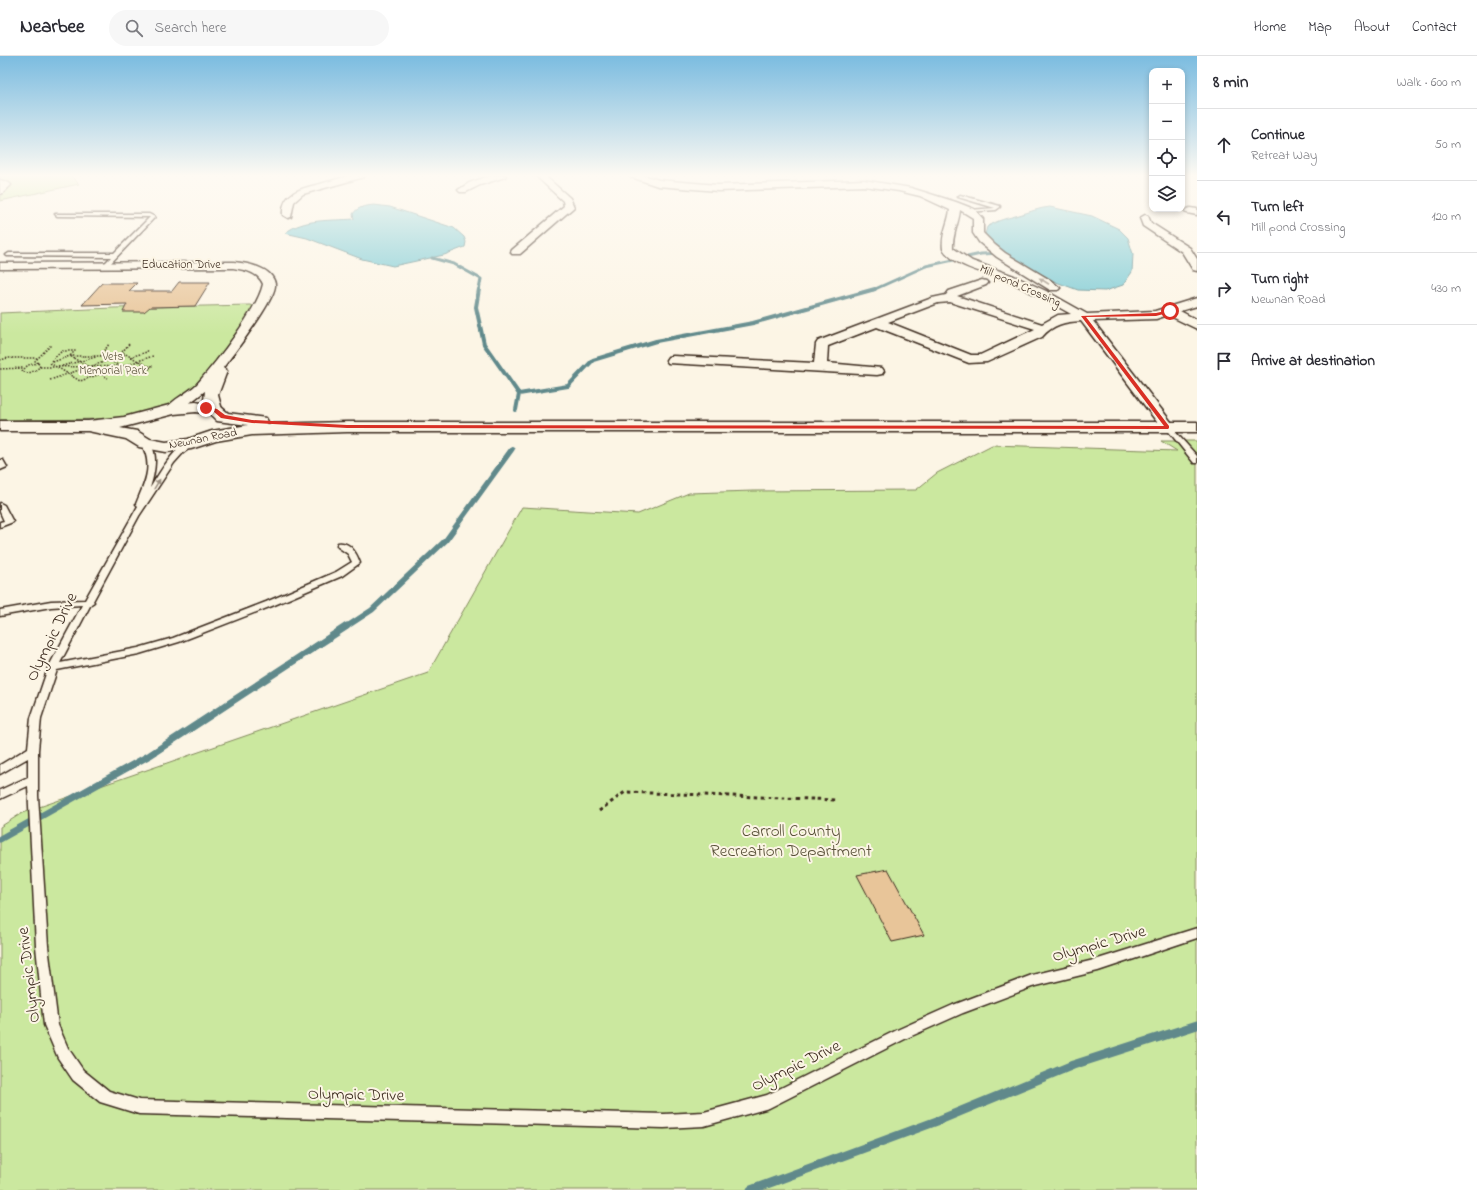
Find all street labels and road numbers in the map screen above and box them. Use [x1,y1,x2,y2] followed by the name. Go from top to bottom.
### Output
[141,256,221,274] street label: Education Drive
[976,260,1063,313] street label: Mill pond Crossing
[168,424,239,454] street label: Newnan Road
[20,588,85,686] street label: Olympic Drive
[1049,919,1149,970] street label: Olympic Drive
[11,925,48,1024] street label: Olympic Drive
[747,1033,846,1099] street label: Olympic Drive
[308,1082,405,1109] street label: Olympic Drive

